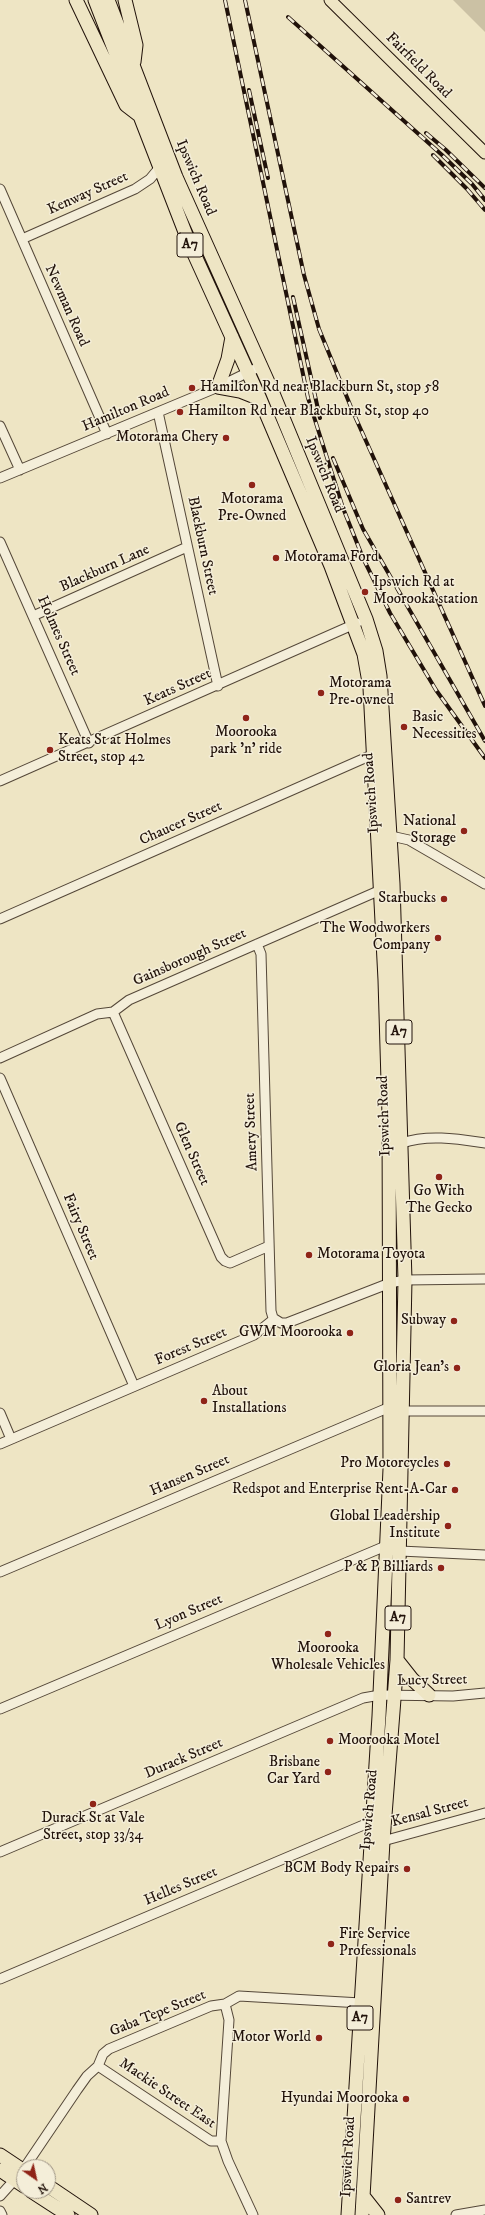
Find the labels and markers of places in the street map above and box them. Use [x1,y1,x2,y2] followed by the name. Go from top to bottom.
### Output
[200,379,439,397] place label: Hamilton Rd near Blackburn St, stop 58
[187,383,197,393] marker: Hamilton Rd near Blackburn St, stop 58
[188,403,429,421] place label: Hamilton Rd near Blackburn St, stop 40
[175,407,185,417] marker: Hamilton Rd near Blackburn St, stop 40
[116,429,218,447] place label: Motorama Chery
[221,433,231,443] marker: Motorama Chery
[247,480,257,490] marker: Motorama Pre-Owned
[218,491,286,526] place label: Motorama Pre-Owned
[284,549,379,567] place label: Motorama Ford
[271,553,281,563] marker: Motorama Ford
[373,574,478,609] place label: Ipswich Rd at Moorooka station
[360,587,370,597] marker: Ipswich Rd at Moorooka station
[329,675,394,710] place label: Motorama Pre-owned
[316,688,326,698] marker: Motorama Pre-owned
[412,709,477,744] place label: Basic Necessities
[241,713,251,723] marker: Moorooka park 'n' ride
[399,722,409,732] marker: Basic Necessities
[210,724,282,759] place label: Moorooka park 'n' ride
[58,732,171,767] place label: Keats St at Holmes Street, stop 42
[45,745,55,755] marker: Keats St at Holmes Street, stop 42
[403,813,456,848] place label: National Storage
[459,826,469,836] marker: National Storage
[378,890,436,908] place label: Starbucks
[439,894,449,904] marker: Starbucks
[320,920,430,955] place label: The Woodworkers Company
[433,933,443,943] marker: The Woodworkers Company
[434,1172,444,1182] marker: Go With The Gecko
[406,1183,472,1218] place label: Go With The Gecko
[317,1246,425,1264] place label: Motorama Toyota
[304,1250,314,1260] marker: Motorama Toyota
[401,1312,446,1330] place label: Subway
[449,1316,459,1326] marker: Subway
[239,1324,342,1342] place label: GWM Moorooka
[345,1328,355,1338] marker: GWM Moorooka
[373,1359,449,1377] place label: Gloria Jean's
[452,1363,462,1373] marker: Gloria Jean's
[212,1383,286,1418] place label: About Installations
[199,1396,209,1406] marker: About Installations
[340,1455,439,1473] place label: Pro Motorcycles
[442,1459,452,1469] marker: Pro Motorcycles
[232,1481,447,1499] place label: Redspot and Enterprise Rent-A-Car
[450,1485,460,1495] marker: Redspot and Enterprise Rent-A-Car
[330,1508,440,1543] place label: Global Leadership Institute
[443,1521,453,1531] marker: Global Leadership Institute
[344,1559,433,1577] place label: P & P Billiards
[436,1563,446,1573] marker: P & P Billiards
[323,1629,333,1639] marker: Moorooka Wholesale Vehicles
[271,1640,385,1675] place label: Moorooka Wholesale Vehicles
[338,1732,439,1750] place label: Moorooka Motel
[325,1736,335,1746] marker: Moorooka Motel
[267,1754,320,1789] place label: Brisbane Car Yard
[323,1767,333,1777] marker: Brisbane Car Yard
[88,1799,98,1809] marker: Durack St at Vale Street, stop 33/34
[41,1810,145,1845] place label: Durack St at Vale Street, stop 33/34
[284,1860,399,1878] place label: BCM Body Repairs
[402,1864,412,1874] marker: BCM Body Repairs
[339,1926,416,1961] place label: Fire Service Professionals
[326,1939,336,1949] marker: Fire Service Professionals
[232,2029,311,2047] place label: Motor World
[314,2033,324,2043] marker: Motor World
[281,2090,398,2108] place label: Hyundai Moorooka
[401,2094,411,2104] marker: Hyundai Moorooka
[406,2191,451,2209] place label: Santrev
[393,2195,403,2205] marker: Santrev

